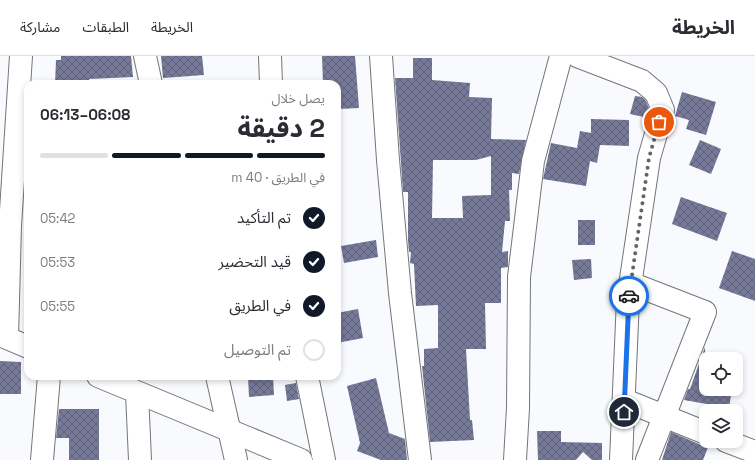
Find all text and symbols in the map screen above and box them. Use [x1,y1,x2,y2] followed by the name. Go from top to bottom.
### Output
[672,15,735,40] text: الخريطة
[20,18,60,36] text: مشاركة
[82,18,129,36] text: الطبقات
[151,18,193,36] text: الخريطة
[271,90,325,107] text: يصل خلال
[40,105,130,124] text: 06:08–06:13
[642,105,676,139] pin
[238,111,325,145] text: 2 دقيقة
[648,111,670,133] icon: bag
[231,169,325,186] text: في الطريق · 40 m
[303,207,325,229] icon: check
[237,208,291,227] text: تم التأكيد
[40,210,75,227] text: 05:42
[303,251,325,273] icon: check
[218,252,291,271] text: قيد التحضير
[40,254,75,271] text: 05:53
[609,276,649,316] courier
[618,285,640,307] icon: car
[303,295,325,317] icon: check
[229,296,291,315] text: في الطريق
[40,298,75,315] text: 05:55
[224,340,291,359] text: تم التوصيل
[699,352,743,448] map controls
[699,352,743,396] button: locate
[607,395,641,429] pin
[613,401,635,423] icon: home
[699,404,743,448] button: layers

